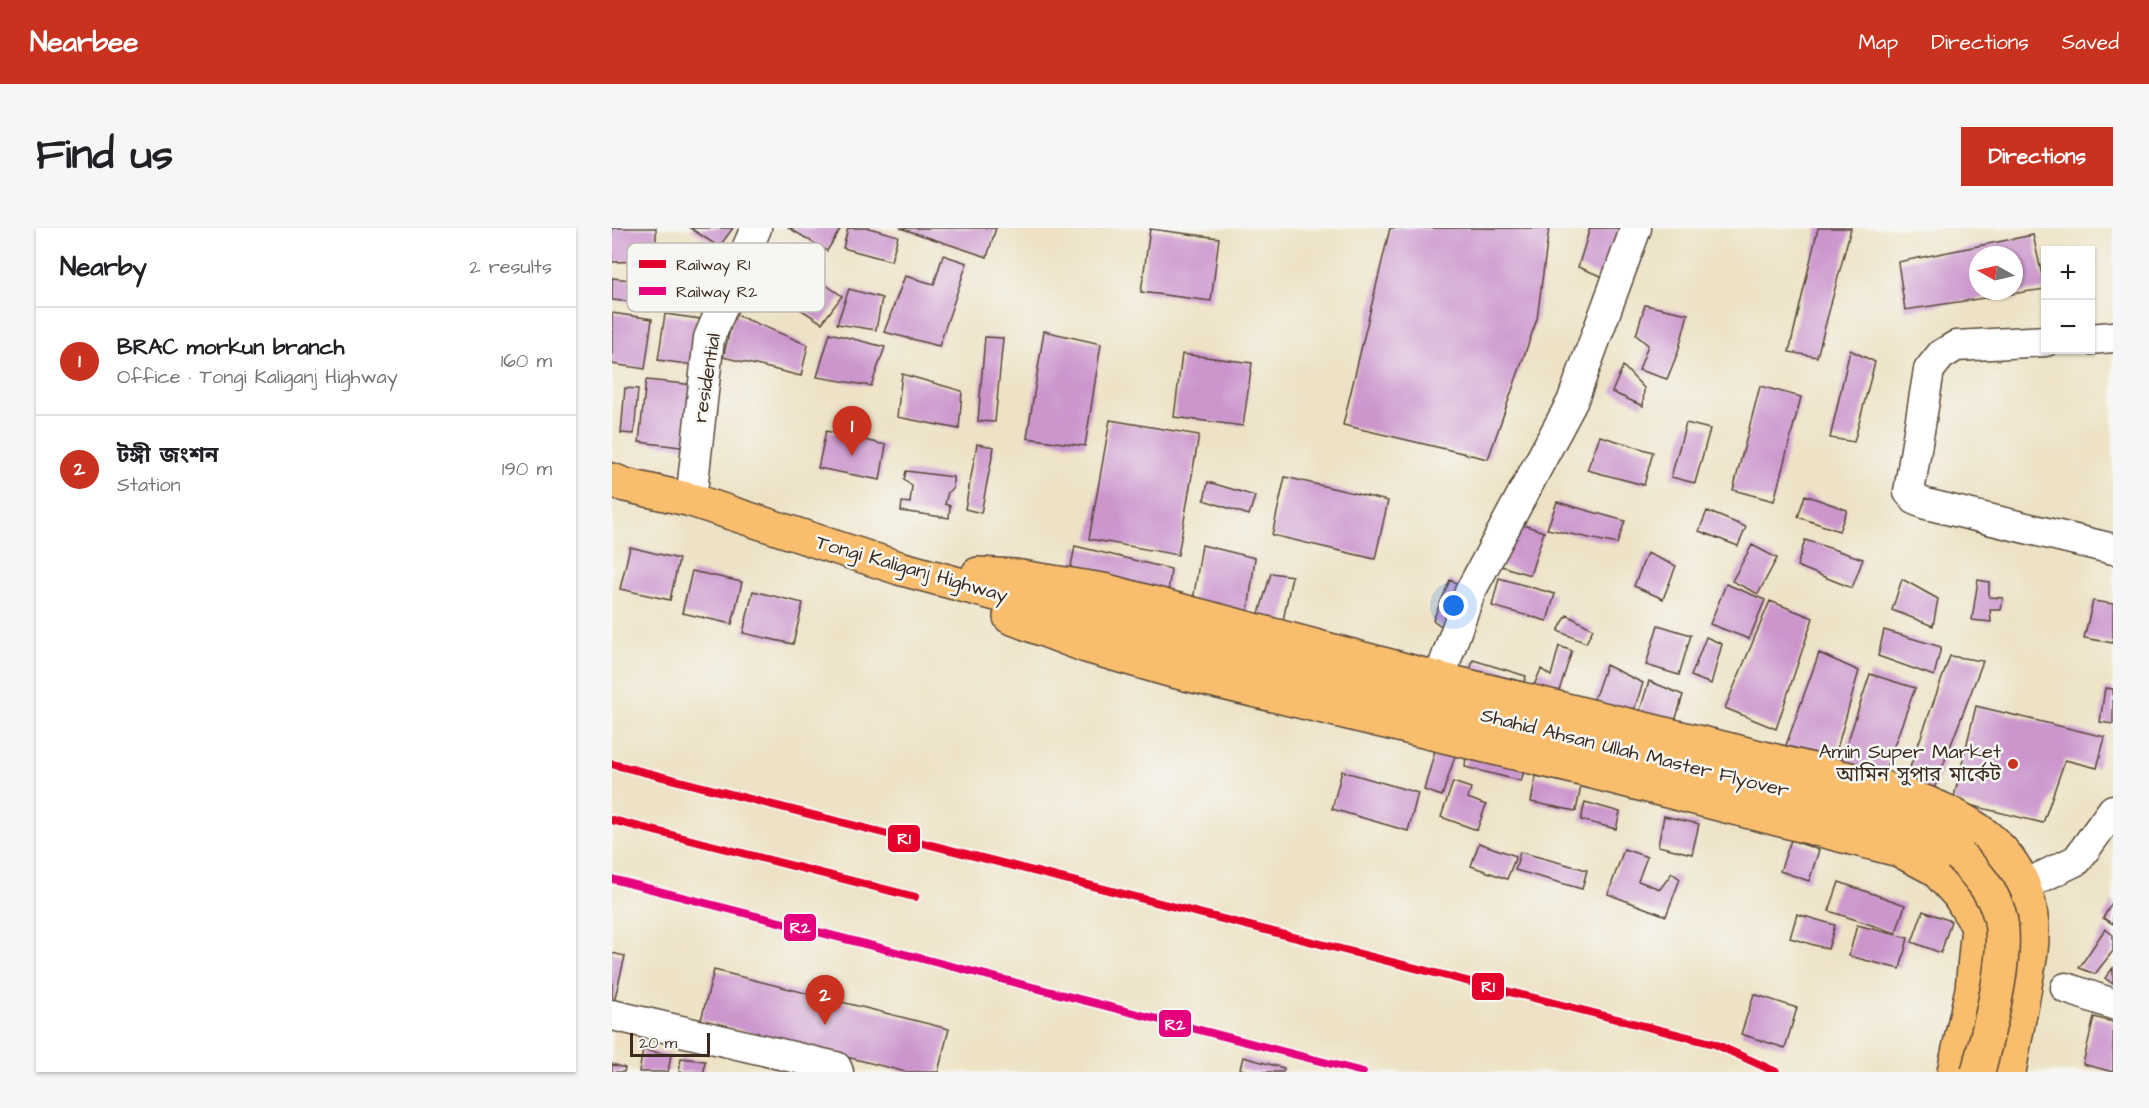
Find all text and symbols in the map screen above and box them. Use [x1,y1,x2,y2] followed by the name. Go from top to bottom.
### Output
[30,23,138,62] text: Nearbee
[1858,28,1898,57] text: Map
[1931,28,2029,57] text: Directions
[2062,28,2119,57] text: Saved
[36,127,173,185] text: Find us
[1961,127,2113,186] button: Directions
[627,243,825,312] legend
[1969,246,2023,300] north arrow
[2041,246,2095,354] map controls
[2041,246,2095,300] button: +
[60,249,147,285] text: Nearby
[469,253,552,281] text: 2 results
[676,254,750,277] text: Railway R1
[676,281,757,304] text: Railway R2
[2041,300,2095,354] button: −
[686,331,728,425] street label: residential
[117,332,344,363] text: BRAC morkun branch
[78,347,81,375] text: 1
[501,347,552,375] text: 160 m
[117,363,398,391] text: Office · Tongi Kaliganj Highway
[832,406,872,456] pin: 1
[117,440,218,471] text: টঙ্গী জংশন
[74,455,85,483] text: 2
[502,455,552,483] text: 190 m
[117,471,180,499] text: Station
[813,528,1011,611] street label: Tongi Kaliganj Highway
[1439,591,1468,620] your location
[1478,701,1792,806] street label: Shahid Ahsan Ullah Master Flyover
[1819,738,2002,789] place label: Amin Super Market আমিন সুপার মার্কেট
[2006,757,2020,771] marker: Amin Super Market আমিন সুপার মার্কেট
[887,824,921,853] line badge: R1
[897,828,912,850] text: R1
[783,913,817,942] line badge: R2
[790,917,811,939] text: R2
[1471,972,1505,1001] line badge: R1
[806,976,844,1025] pin: 2
[1481,976,1496,998] text: R1
[1158,1009,1192,1038] line badge: R2
[1165,1014,1186,1036] text: R2
[630,1030,710,1058] scale bar
[639,1032,677,1054] text: 20 m

